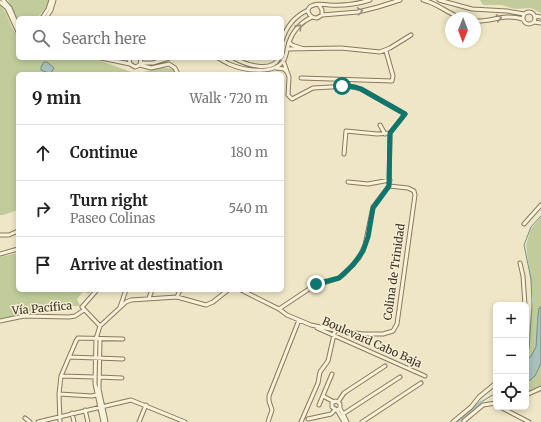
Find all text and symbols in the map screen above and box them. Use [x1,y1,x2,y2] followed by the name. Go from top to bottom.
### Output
[357,8,363,16] one-way arrow
[445,12,481,48] north arrow
[496,14,502,22] one-way arrow
[16,16,284,60] search box
[294,24,302,32] one-way arrow
[30,27,52,49] icon: search
[62,29,146,48] text: Search here
[333,77,351,95] route start
[32,87,81,109] text: 9 min
[190,90,268,107] text: Walk · 720 m
[32,142,54,164] icon: ahead
[70,143,138,162] text: Continue
[230,144,268,161] text: 180 m
[70,191,148,210] text: Turn right
[32,198,54,220] icon: right
[228,200,268,217] text: 540 m
[70,210,155,227] text: Paseo Colinas
[380,222,408,321] street label: Colina de Trinidad
[32,254,54,276] icon: arrive
[70,255,223,274] text: Arrive at destination
[307,275,325,293] route end
[10,298,73,318] street label: Vía Pacífica
[493,302,529,410] map controls
[493,302,529,338] button: +
[320,314,424,370] street label: Boulevard Cabo Baja
[493,338,529,374] button: −
[493,374,529,410] button: locate

